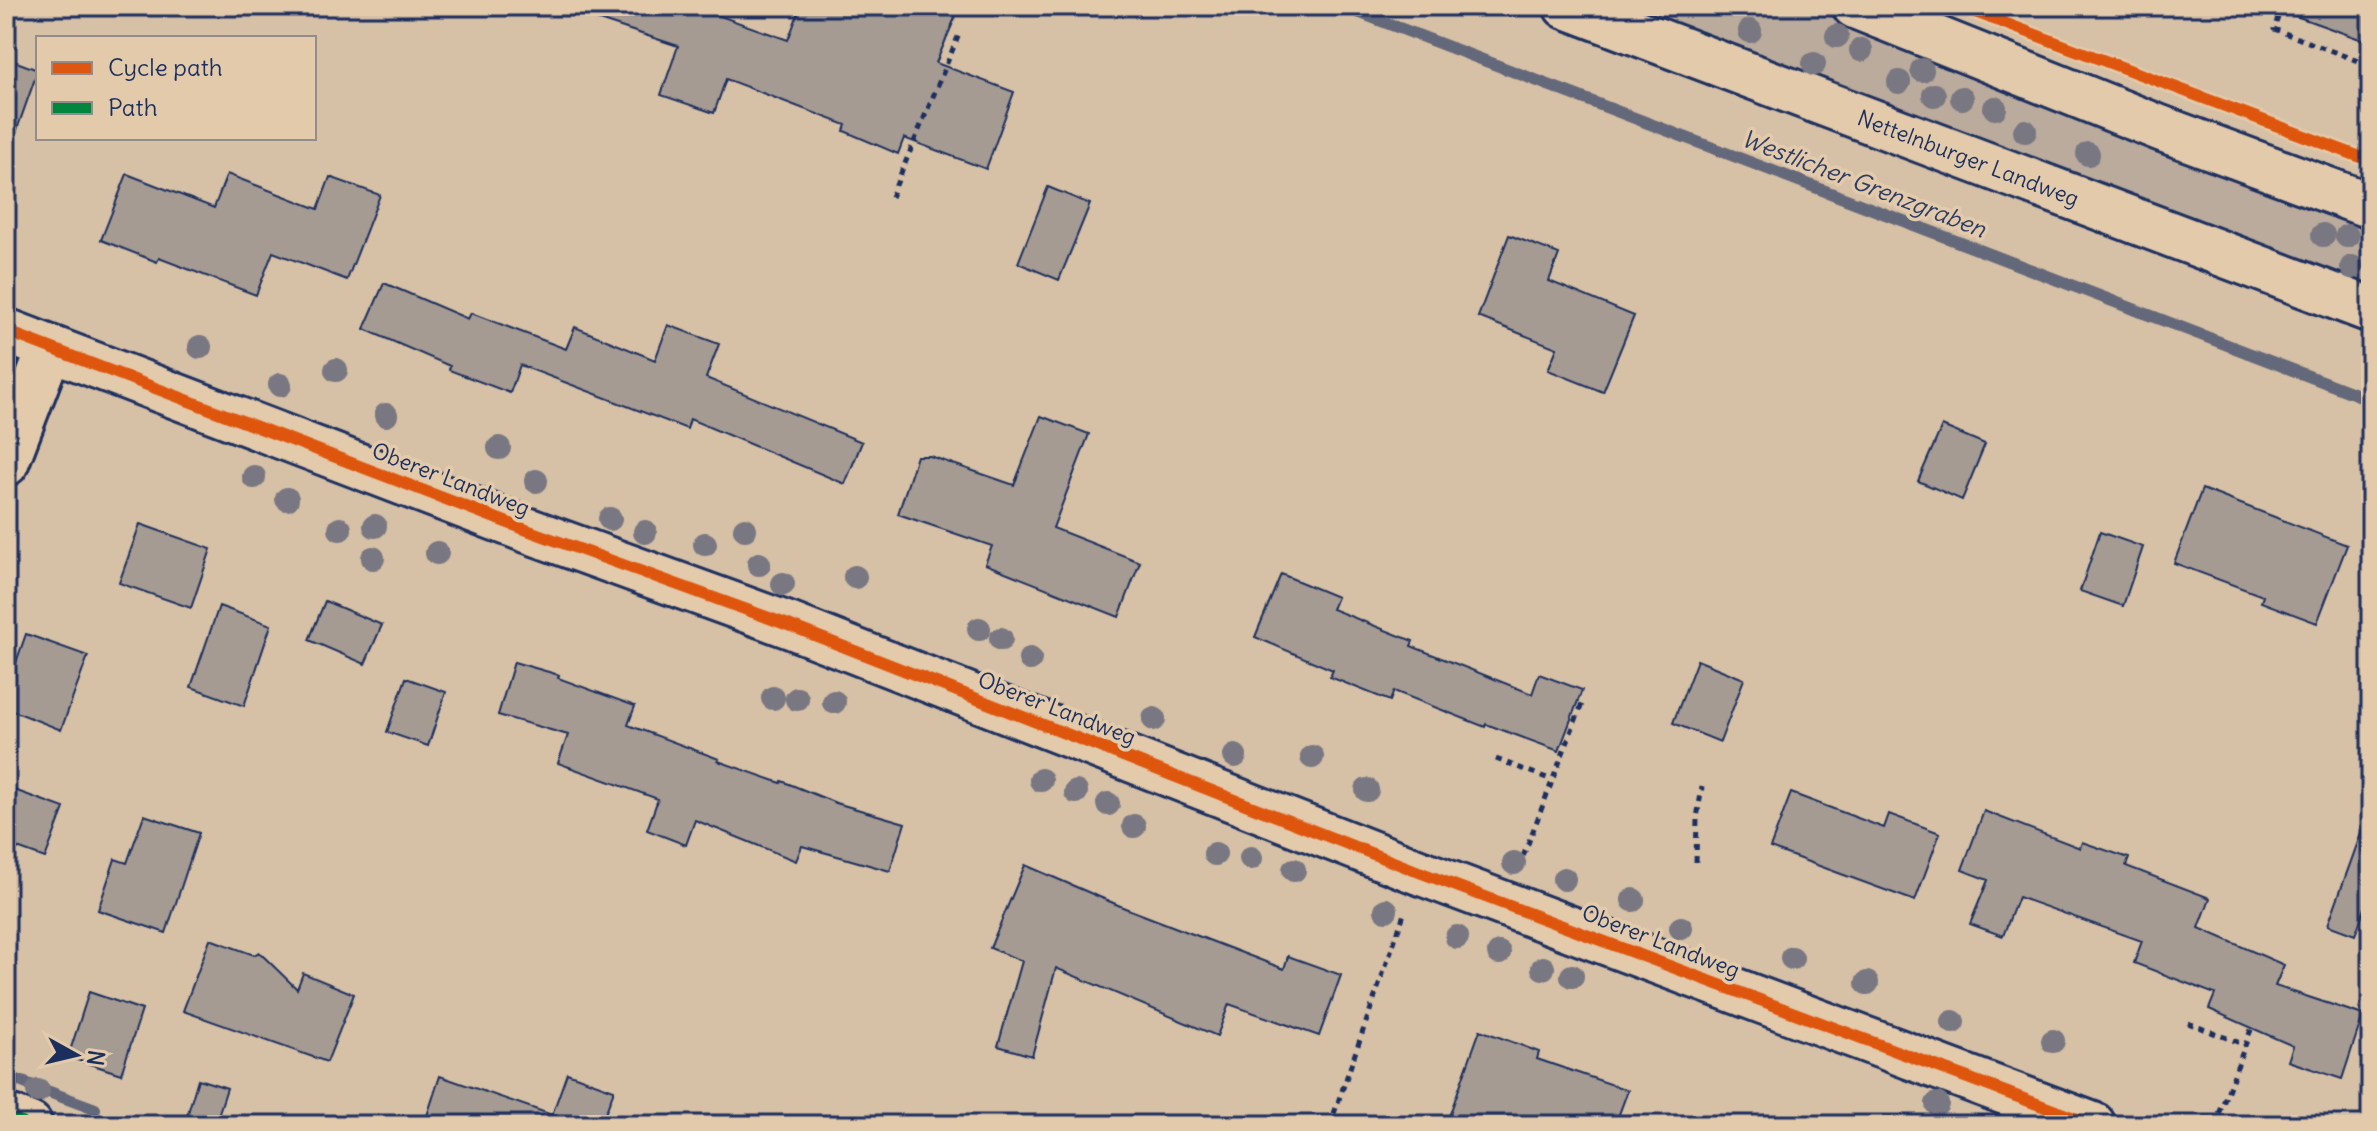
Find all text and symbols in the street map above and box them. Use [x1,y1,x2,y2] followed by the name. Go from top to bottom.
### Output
[36,36,316,140] legend
[108,52,223,82] text: Cycle path
[108,92,158,122] text: Path
[1854,103,2083,212] street label: Nettelnburger Landweg
[1738,123,1991,244] water label: Westlicher Grenzgraben
[368,436,534,522] street label: Oberer Landweg
[974,665,1140,751] street label: Oberer Landweg
[1578,898,1744,984] street label: Oberer Landweg
[36,1015,116,1095] north arrow
[81,1048,111,1067] text: N

